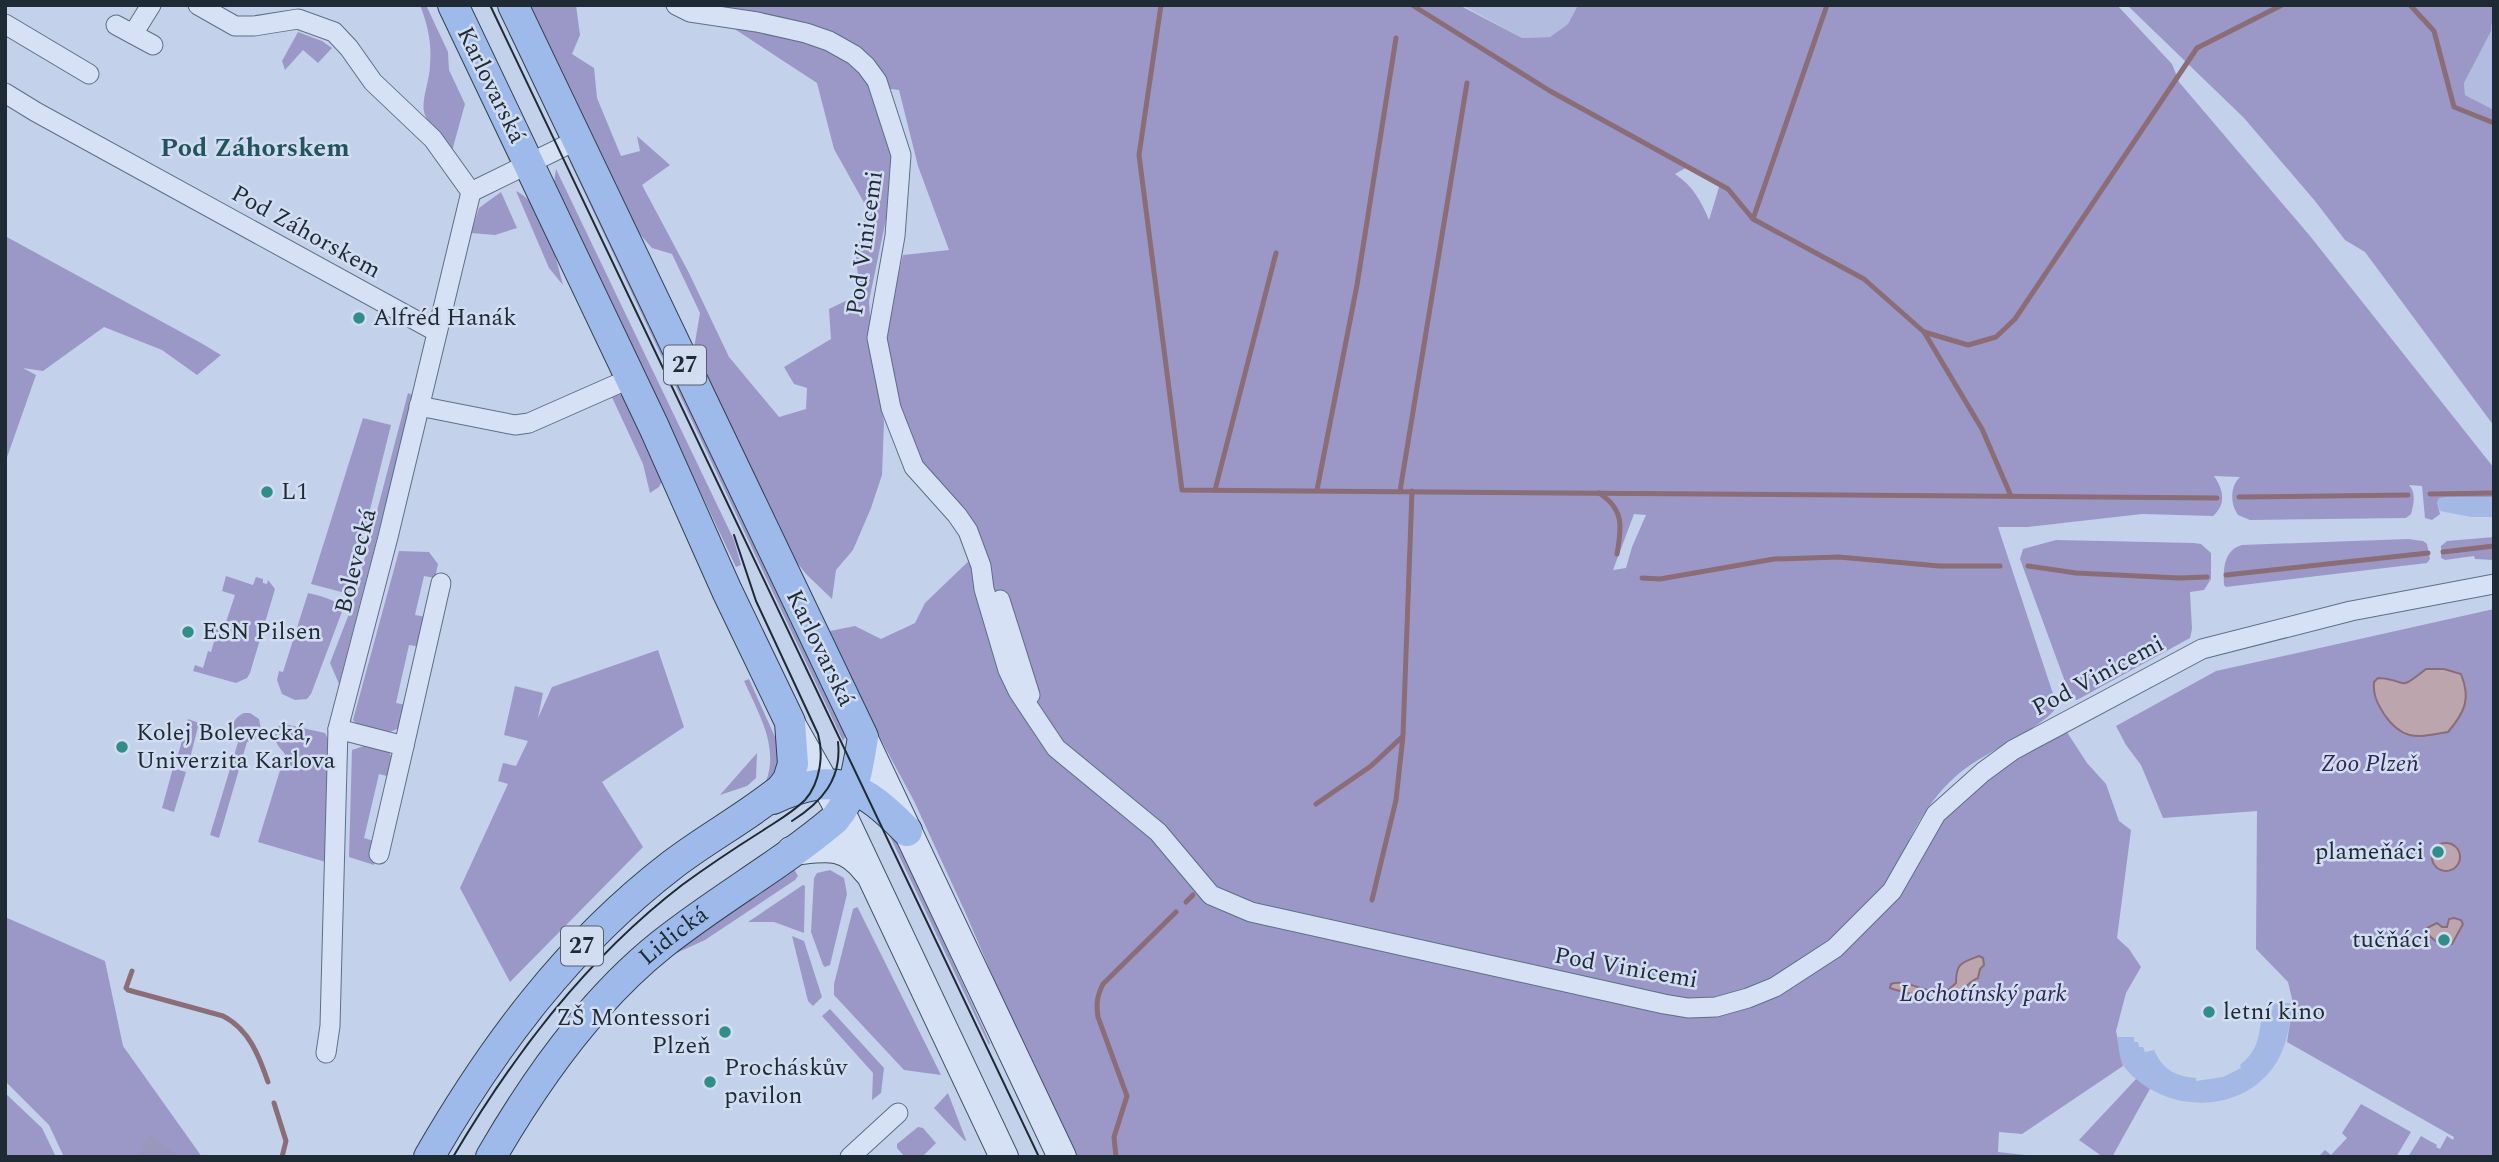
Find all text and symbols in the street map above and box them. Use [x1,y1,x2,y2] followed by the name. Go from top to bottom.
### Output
[447,20,535,150] street label: Karlovarská
[160,128,350,168] district label: Pod Záhorskem
[837,169,893,317] street label: Pod Vinicemi
[224,176,388,288] street label: Pod Záhorskem
[373,300,517,336] place label: Alfréd Hanák
[351,310,367,326] marker: Alfréd Hanák
[664,346,706,384] road number: 27
[281,474,308,510] place label: L1
[259,484,275,500] marker: L1
[326,504,386,617] street label: Bolevecká
[776,583,864,713] street label: Karlovarská
[202,614,321,650] place label: ESN Pilsen
[180,624,196,640] marker: ESN Pilsen
[2025,626,2171,726] street label: Pod Vinicemi
[136,715,336,779] place label: Kolej Bolevecká, Univerzita Karlova
[114,739,130,755] marker: Kolej Bolevecká, Univerzita Karlova
[2321,746,2419,782] park label: Zoo Plzeň
[2315,834,2424,870] place label: plameňáci
[2430,844,2446,860] marker: plameňáci
[631,897,716,974] street label: Lidická
[2352,922,2430,958] place label: tučňáci
[561,926,603,965] road number: 27
[2436,932,2452,948] marker: tučňáci
[1551,938,1701,998] street label: Pod Vinicemi
[1899,976,2067,1012] park label: Lochotínský park
[2223,994,2325,1030] place label: letní kino
[556,1000,711,1064] place label: ZŠ Montessori Plzeň
[2201,1004,2217,1020] marker: letní kino
[717,1024,733,1040] marker: ZŠ Montessori Plzeň
[724,1050,849,1114] place label: Procháskův pavilon
[702,1074,718,1090] marker: Procháskův pavilon

